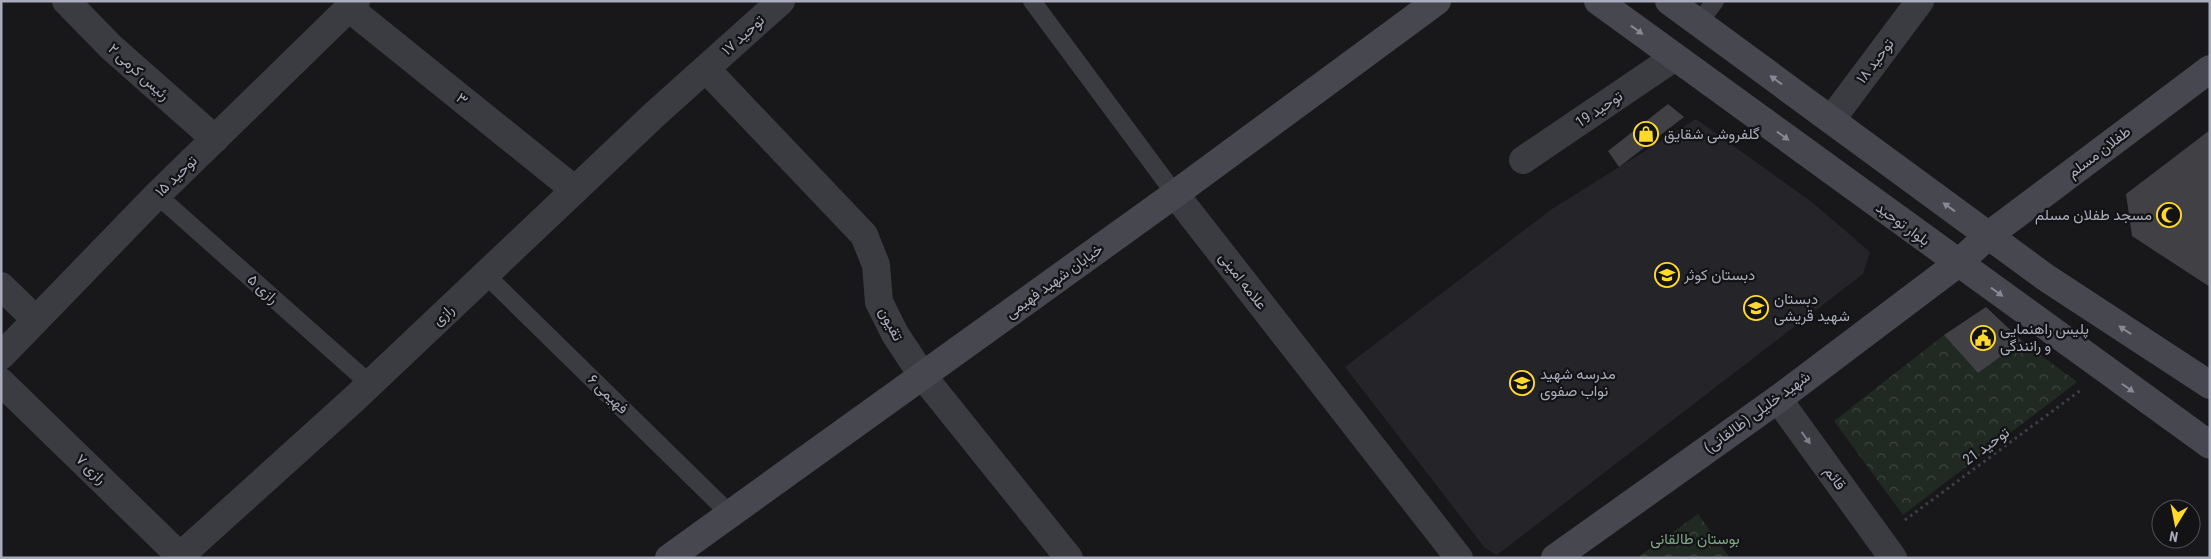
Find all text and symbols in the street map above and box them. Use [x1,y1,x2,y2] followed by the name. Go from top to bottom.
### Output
[718,11,768,59] street label: توحید ۱۷
[1630,25,1644,35] one-way arrow
[1852,35,1898,87] street label: توحید ۱۸
[104,40,174,105] street label: رئیس کرمی ۲
[1770,74,1783,85] one-way arrow
[1572,86,1626,131] street label: توحید 19
[452,89,472,109] street label: ۳
[1633,121,1659,147] shop icon: گلفروشی شقایق
[2064,122,2135,182] street label: طفلان مسلم
[1664,125,1760,144] place label: گلفروشی شقایق
[1776,131,1790,141] one-way arrow
[151,151,201,200] street label: توحید ۱۵
[1872,198,1934,250] street label: بلوار توحید
[1943,202,1956,212] one-way arrow
[2156,202,2182,228] mosque icon: مسجد طفلان مسلم
[2035,206,2152,225] place label: مسجد طفلان مسلم
[1002,240,1107,323] street label: خیابان شهید فهیمی
[1214,249,1271,314] street label: علامه امینی
[1654,262,1680,288] school or university icon: دبستان کوثر
[1683,266,1755,284] place label: دبستان کوثر
[243,270,282,308] street label: رازی ۵
[1990,287,2004,297] one-way arrow
[1774,290,1850,326] place label: دبستان شهید قریشی
[1743,295,1769,321] school or university icon: دبستان شهید قریشی
[428,300,458,330] street label: رازی
[875,304,907,344] street label: تقیون
[2000,320,2089,356] place label: پلیس راهنمایی و رانندگی
[1970,325,1996,351] public building icon: پلیس راهنمایی و رانندگی
[2118,325,2132,335] one-way arrow
[1540,365,1616,401] place label: مدرسه شهید نواب صفوی
[1700,367,1814,457] street label: شهید خلیلی (طالقانی)
[583,370,632,418] street label: فهیمی ۶
[1509,370,1535,396] school or university icon: مدرسه شهید نواب صفوی
[2121,383,2135,393] one-way arrow
[1959,423,2013,469] street label: توحید 21
[1801,431,1811,445] one-way arrow
[71,450,110,489] street label: رازی ۷
[1820,463,1850,494] street label: قائم
[2151,499,2201,549] north arrow
[2168,528,2179,545] text: N
[1650,530,1740,549] park label: بوستان طالقانی

